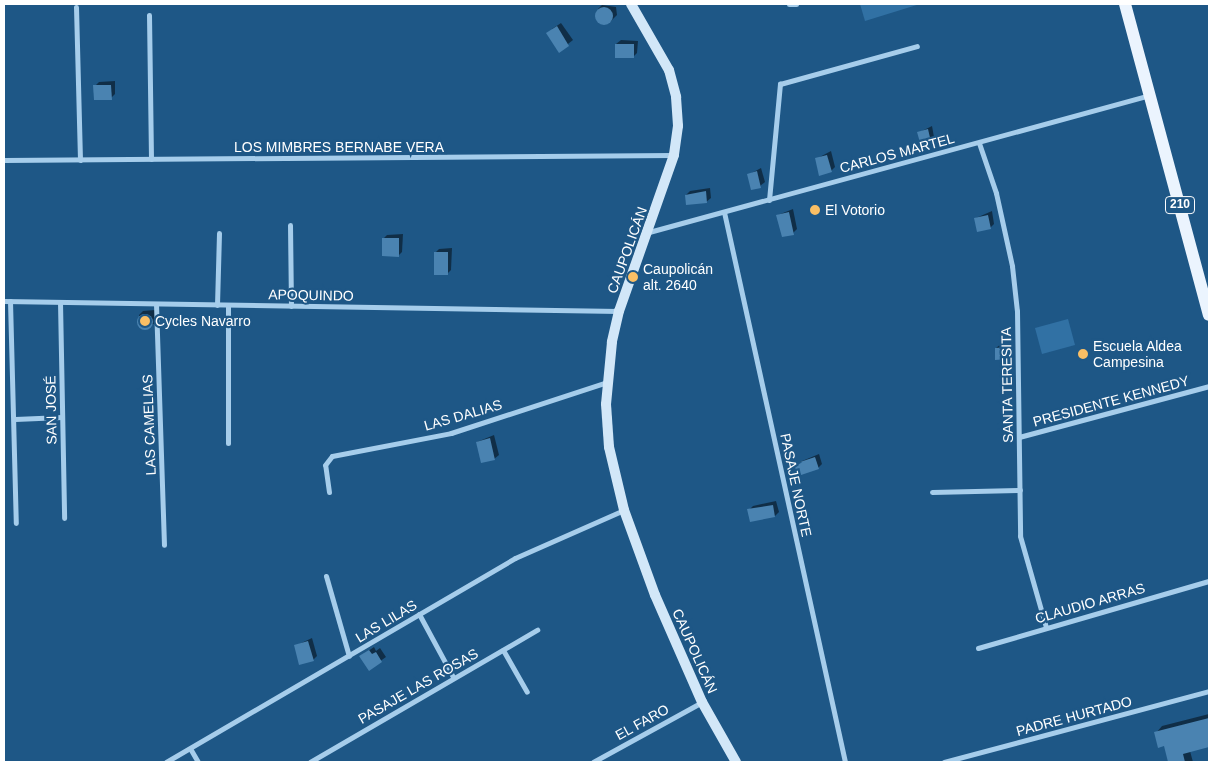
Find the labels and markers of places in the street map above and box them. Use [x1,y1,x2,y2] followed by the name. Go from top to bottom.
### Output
[825,202,885,218] place label: El Votorio
[809,204,821,216] marker: El Votorio
[643,261,713,294] place label: Caupolicán alt. 2640
[627,271,639,283] marker: Caupolicán alt. 2640
[155,313,251,329] place label: Cycles Navarro
[139,315,151,327] marker: Cycles Navarro
[1093,338,1183,371] place label: Escuela Aldea Campesina
[1077,348,1089,360] marker: Escuela Aldea Campesina

